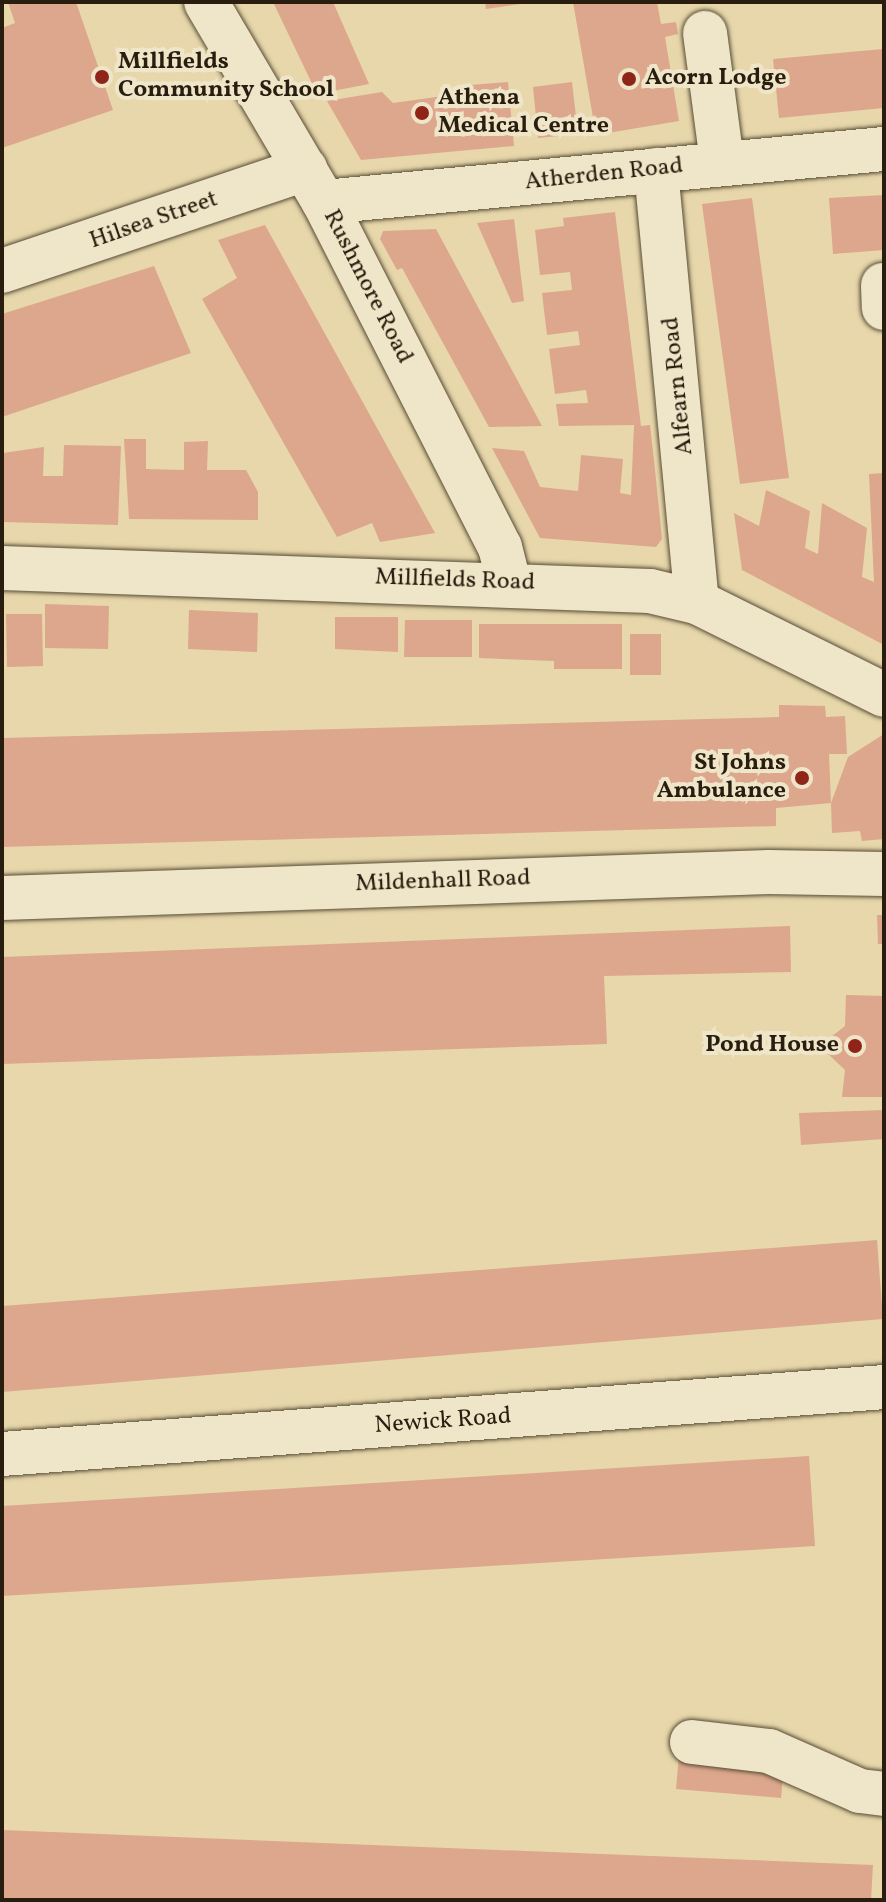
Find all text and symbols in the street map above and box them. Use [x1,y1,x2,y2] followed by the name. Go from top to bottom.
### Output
[118,49,334,105] place label: Millfields Community School
[645,65,786,93] place label: Acorn Lodge
[93,68,111,86] marker: Millfields Community School
[620,70,638,88] marker: Acorn Lodge
[438,85,609,141] place label: Athena Medical Centre
[413,104,431,122] marker: Athena Medical Centre
[523,152,685,198] street label: Atherden Road
[86,186,222,256] street label: Hilsea Street
[316,205,418,369] street label: Rushmore Road
[657,315,701,457] street label: Alfearn Road
[374,564,536,598] street label: Millfields Road
[657,750,786,806] place label: St Johns Ambulance
[793,769,811,787] marker: St Johns Ambulance
[355,865,531,899] street label: Mildenhall Road
[705,1032,839,1060] place label: Pond House
[846,1037,864,1055] marker: Pond House
[374,1403,512,1441] street label: Newick Road

